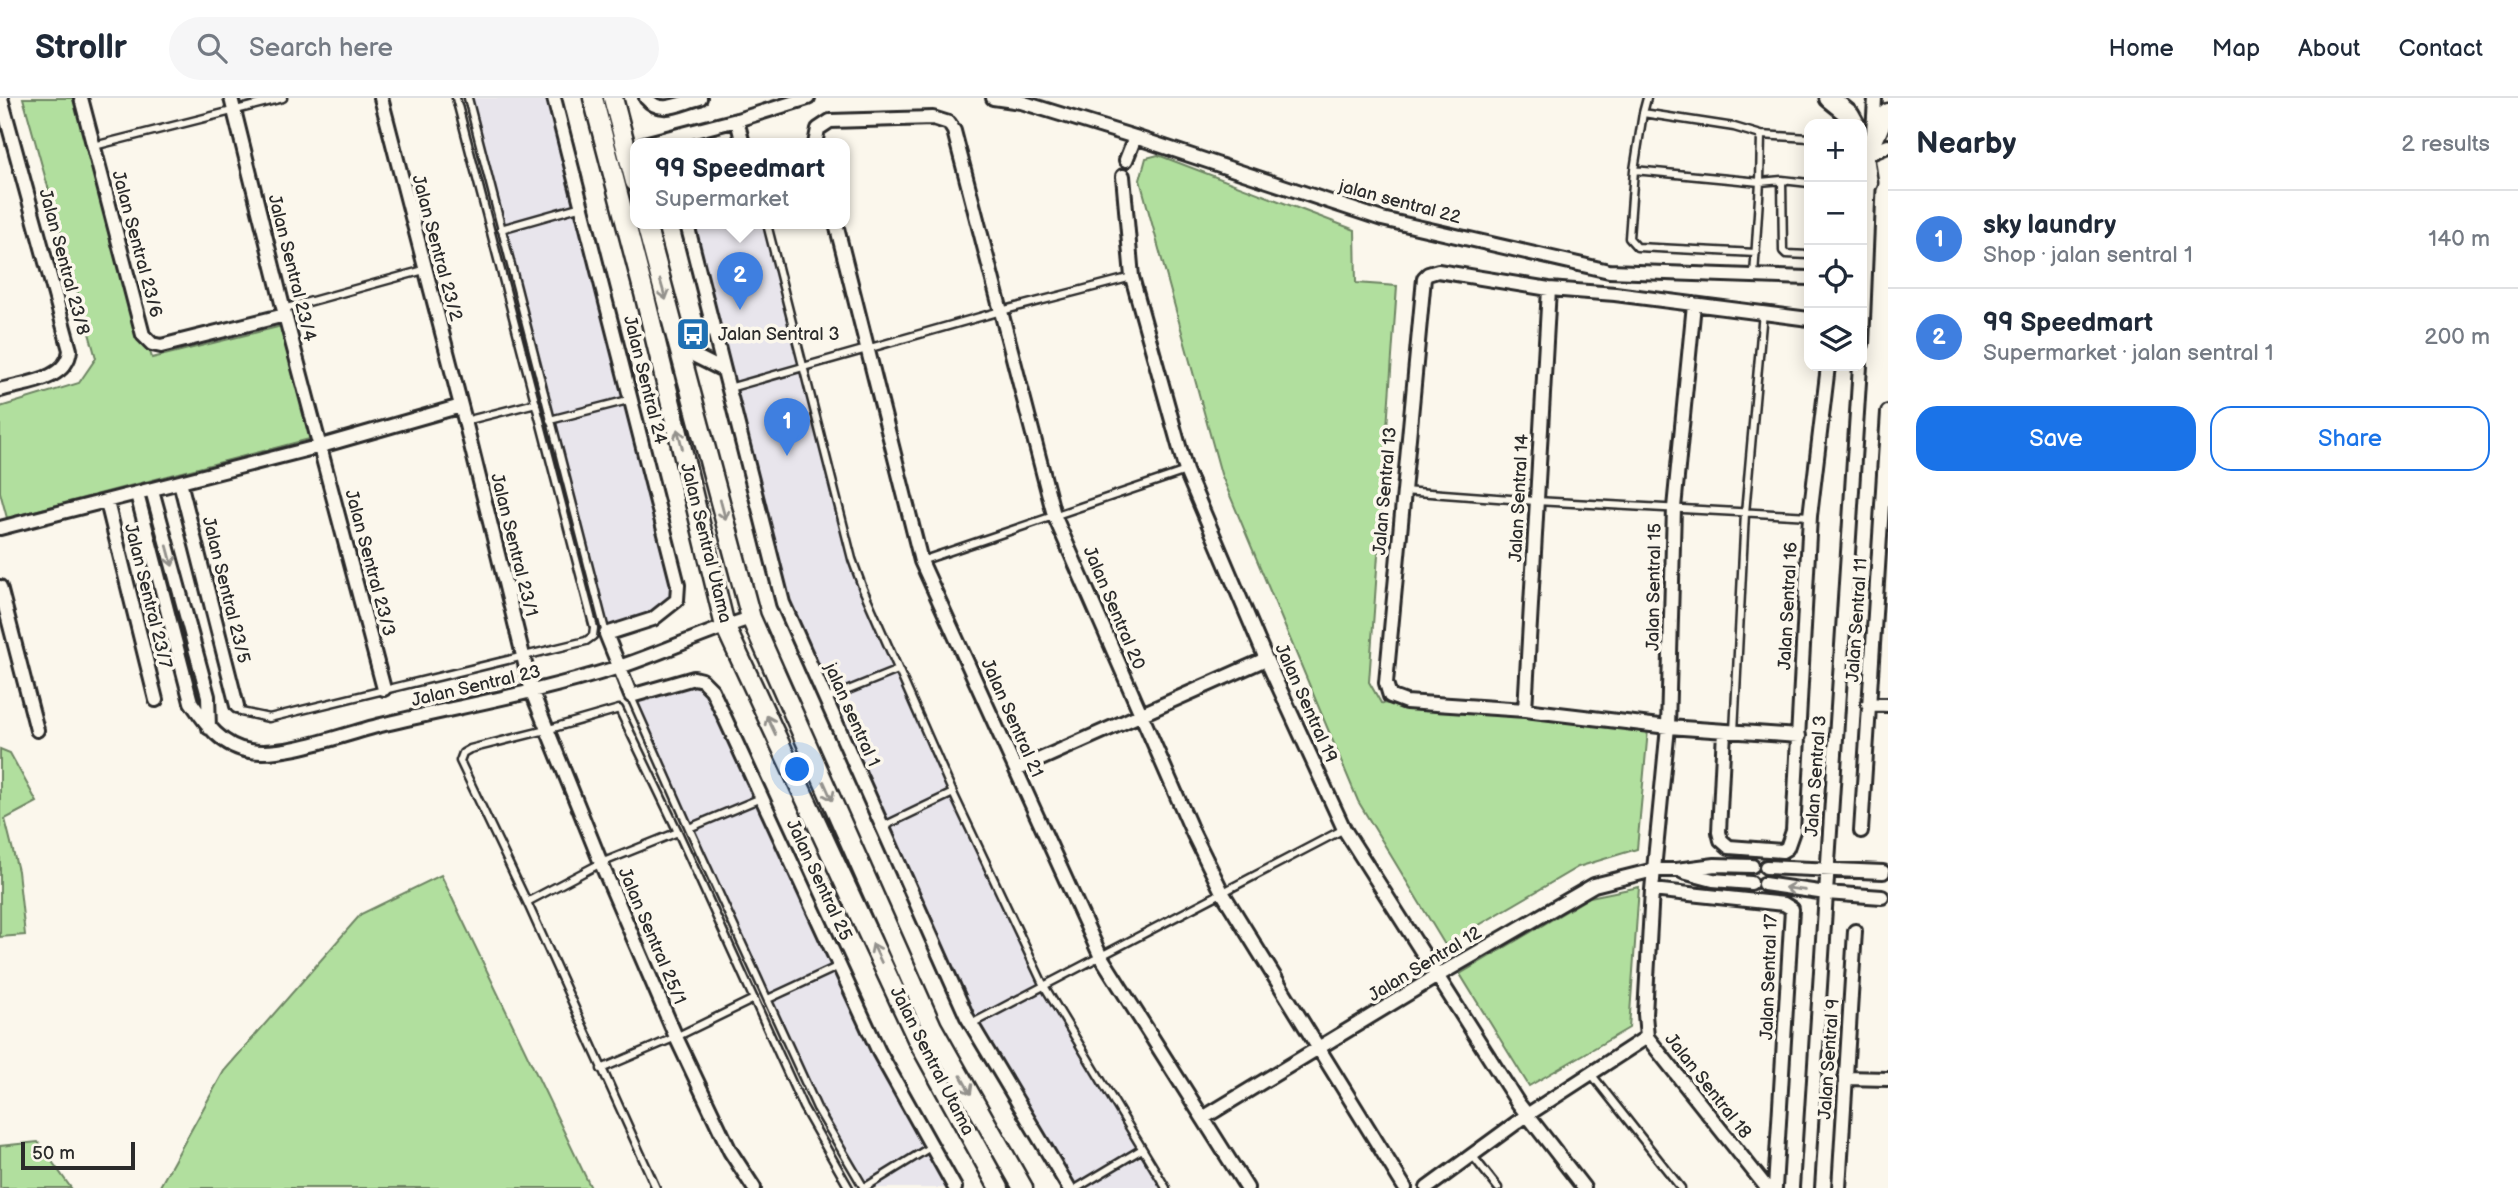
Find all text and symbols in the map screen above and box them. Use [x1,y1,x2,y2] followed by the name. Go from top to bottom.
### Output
[169,17,659,80] search box
[35,28,127,68] text: Strollr
[193,29,231,67] icon: search
[249,33,393,64] text: Search here
[2109,34,2174,63] text: Home
[2212,34,2260,63] text: Map
[2298,34,2360,63] text: About
[2398,34,2483,63] text: Contact
[1804,119,1867,371] map controls
[1804,119,1867,182] button: +
[1916,126,2016,162] text: Nearby
[2401,130,2490,158] text: 2 results
[630,138,850,229] popup
[655,154,825,185] text: 99 Speedmart
[107,168,167,320] street label: Jalan Sentral 23/6
[407,173,467,324] street label: Jalan Sentral 23/2
[1336,175,1464,228] street label: jalan sentral 22
[1804,182,1867,245] button: −
[655,185,789,213] text: Supermarket
[34,187,94,337] street label: Jalan Sentral 23/8
[264,192,320,344] street label: Jalan Sentral 23/4
[1983,210,2116,241] text: sky laundry
[1934,225,1944,253] text: 1
[2428,225,2490,253] text: 140 m
[1983,241,2193,269] text: Shop · jalan sentral 1
[1804,245,1867,308] button: locate
[717,252,763,310] pin: 2
[658,279,671,301] one-way arrow
[1804,308,1867,371] button: layers
[1983,308,2153,339] text: 99 Speedmart
[619,314,671,446] street label: Jalan Sentral 24
[674,315,712,353] bus stop icon: Jalan Sentral 3
[1932,323,1946,351] text: 2
[2424,323,2490,351] text: 200 m
[718,324,839,345] place label: Jalan Sentral 3
[1983,339,2274,367] text: Supermarket · jalan sentral 1
[764,398,810,456] pin: 1
[1916,406,2196,471] button: Save
[2210,406,2490,471] button: Share
[1369,426,1401,556] street label: Jalan Sentral 13
[673,428,686,451] one-way arrow
[1505,433,1533,563] street label: Jalan Sentral 14
[676,461,736,625] street label: Jalan Sentral Utama
[486,471,542,619] street label: Jalan Sentral 23/1
[340,487,400,639] street label: Jalan Sentral 23/3
[717,499,730,521] one-way arrow
[198,515,254,665] street label: Jalan Sentral 23/5
[120,521,176,671] street label: Jalan Sentral 23/7
[1642,523,1666,651] street label: Jalan Sentral 15
[1774,541,1802,671] street label: Jalan Sentral 16
[1079,543,1149,673] street label: Jalan Sentral 20
[164,544,177,566] one-way arrow
[1842,557,1872,683] street label: Jalan Sentral 11
[1270,640,1342,766] street label: Jalan Sentral 19
[976,655,1048,781] street label: Jalan Sentral 21
[819,659,884,770] street label: jalan sentral 1
[409,661,543,711] street label: Jalan Sentral 23
[764,715,777,736] one-way arrow
[1801,715,1831,837] street label: Jalan Sentral 3
[780,752,814,786] your location
[822,780,835,801] one-way arrow
[782,816,856,944] street label: Jalan Sentral 25
[614,864,690,1008] street label: Jalan Sentral 25/1
[1784,882,1807,895] one-way arrow
[1756,913,1782,1040] street label: Jalan Sentral 17
[1365,922,1486,1006] street label: Jalan Sentral 12
[870,943,884,964] one-way arrow
[885,983,979,1139] street label: Jalan Sentral Utama
[1814,998,1844,1120] street label: Jalan Sentral 9
[1660,1029,1756,1143] street label: Jalan Sentral 18
[959,1075,973,1095] one-way arrow
[21,1139,135,1171] scale bar
[32,1142,75,1165] text: 50 m

